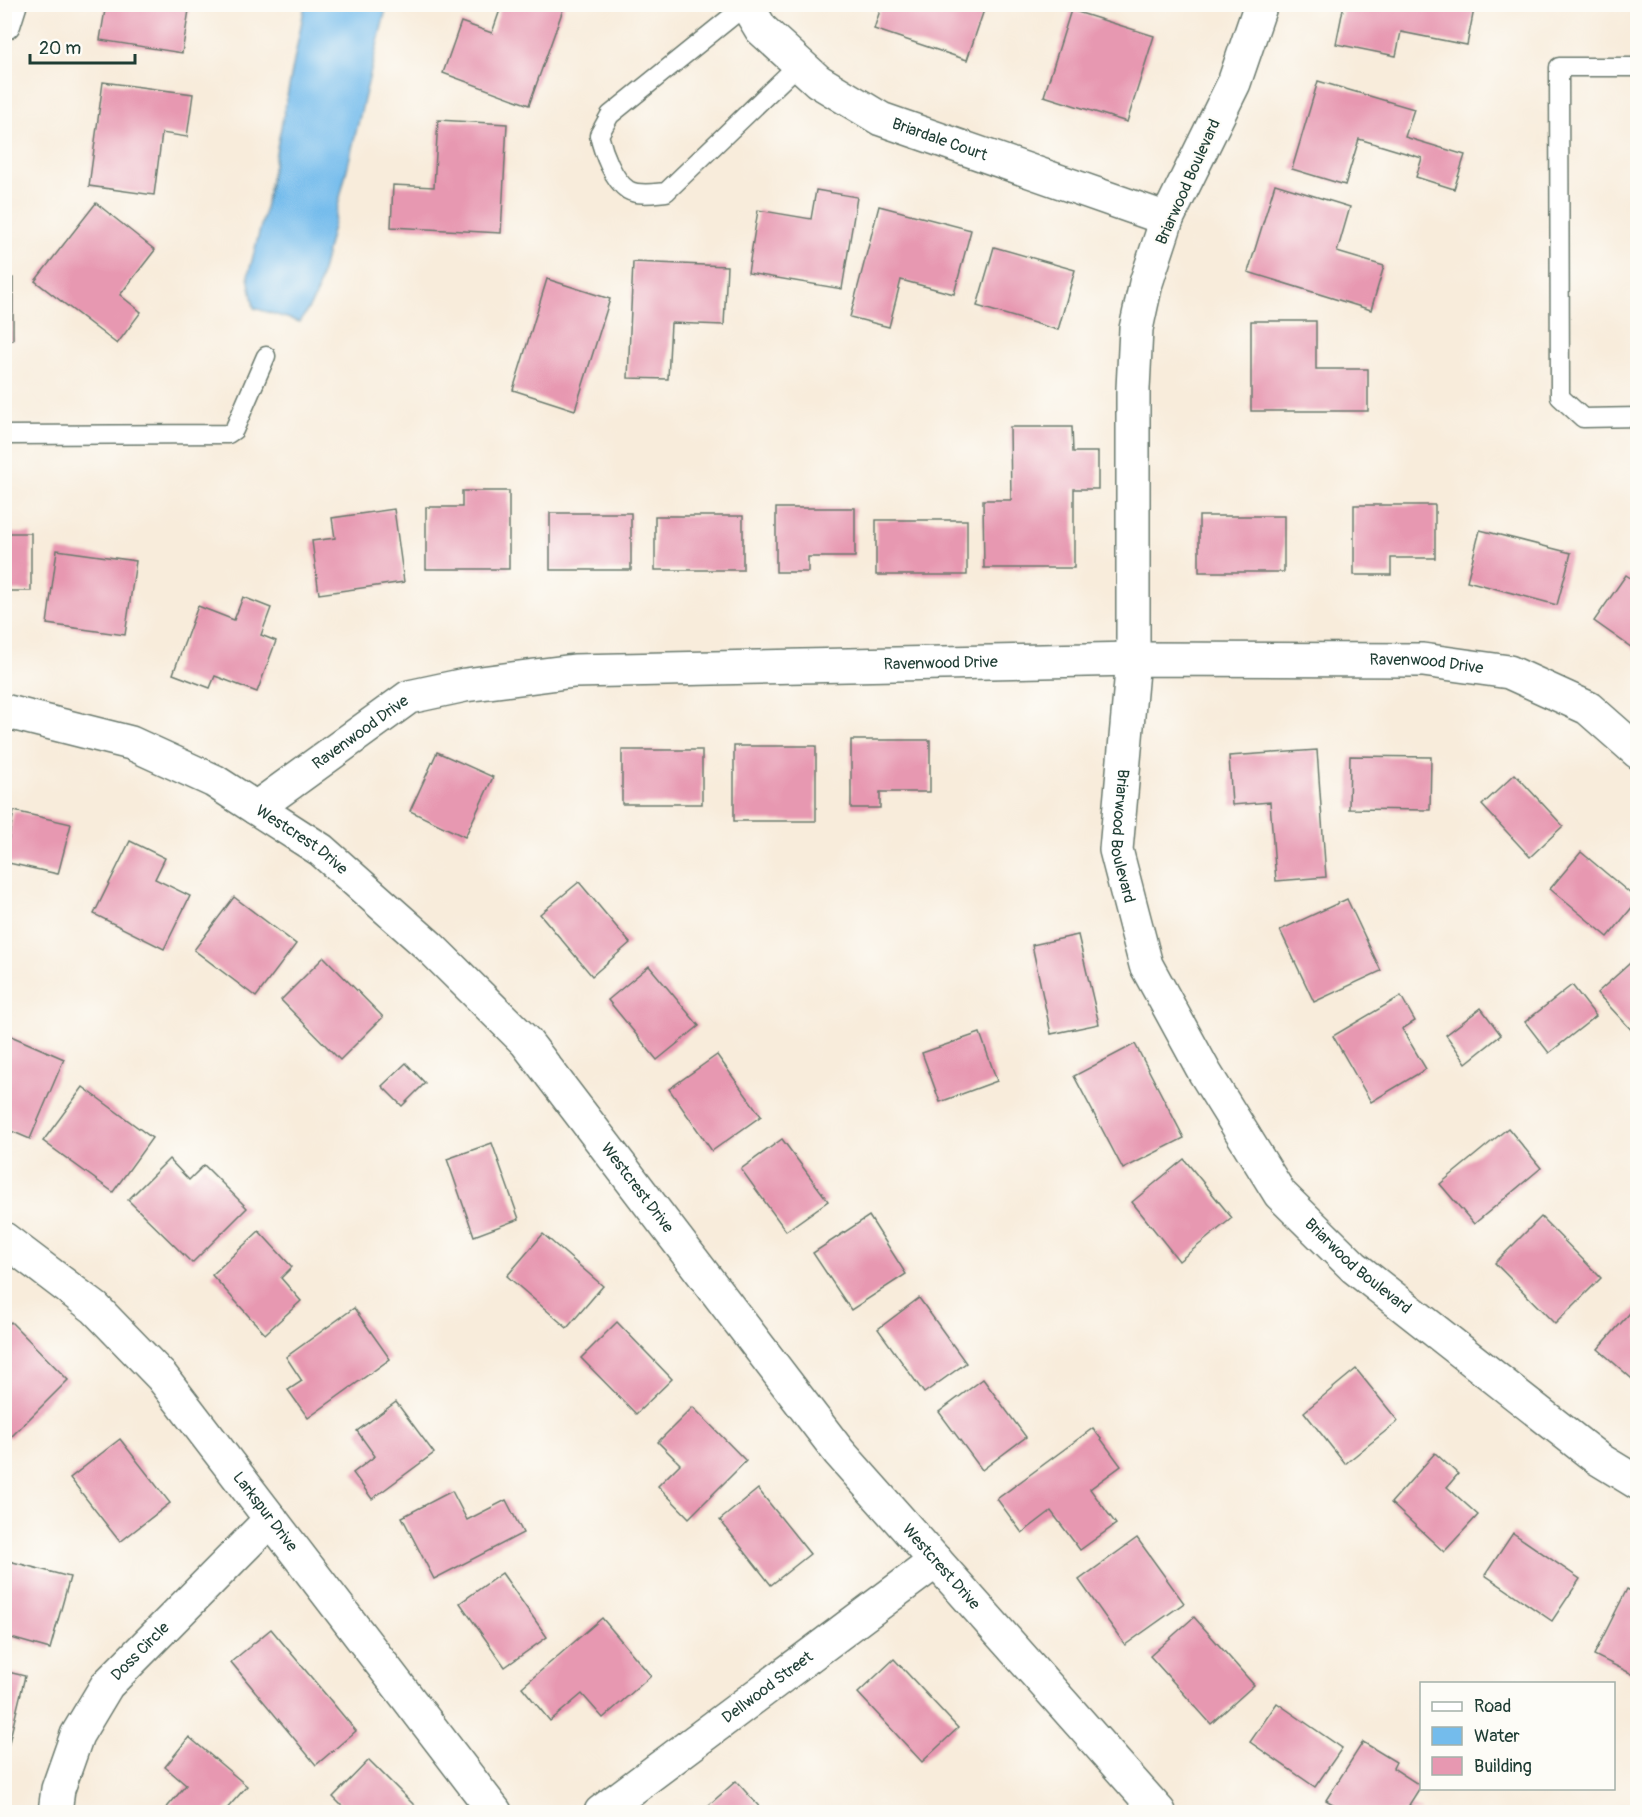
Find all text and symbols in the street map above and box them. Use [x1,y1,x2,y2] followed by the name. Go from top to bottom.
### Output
[30,27,135,65] scale bar
[39,37,81,60] text: 20 m
[889,114,991,166] street label: Briardale Court
[1151,116,1225,248] street label: Briarwood Boulevard
[1370,650,1485,678] street label: Ravenwood Drive
[883,652,998,674] street label: Ravenwood Drive
[308,691,413,774] street label: Ravenwood Drive
[1106,768,1139,905] street label: Briarwood Boulevard
[252,801,352,879] street label: Westcrest Drive
[597,1139,678,1237] street label: Westcrest Drive
[1300,1214,1415,1318] street label: Briarwood Boulevard
[228,1468,302,1556] street label: Larkspur Drive
[898,1520,984,1614] street label: Westcrest Drive
[107,1618,174,1685] street label: Doss Circle
[718,1646,817,1728] street label: Dellwood Street
[1420,1682,1615,1790] legend
[1474,1695,1511,1718] text: Road
[1474,1725,1520,1748] text: Water
[1474,1755,1532,1778] text: Building

